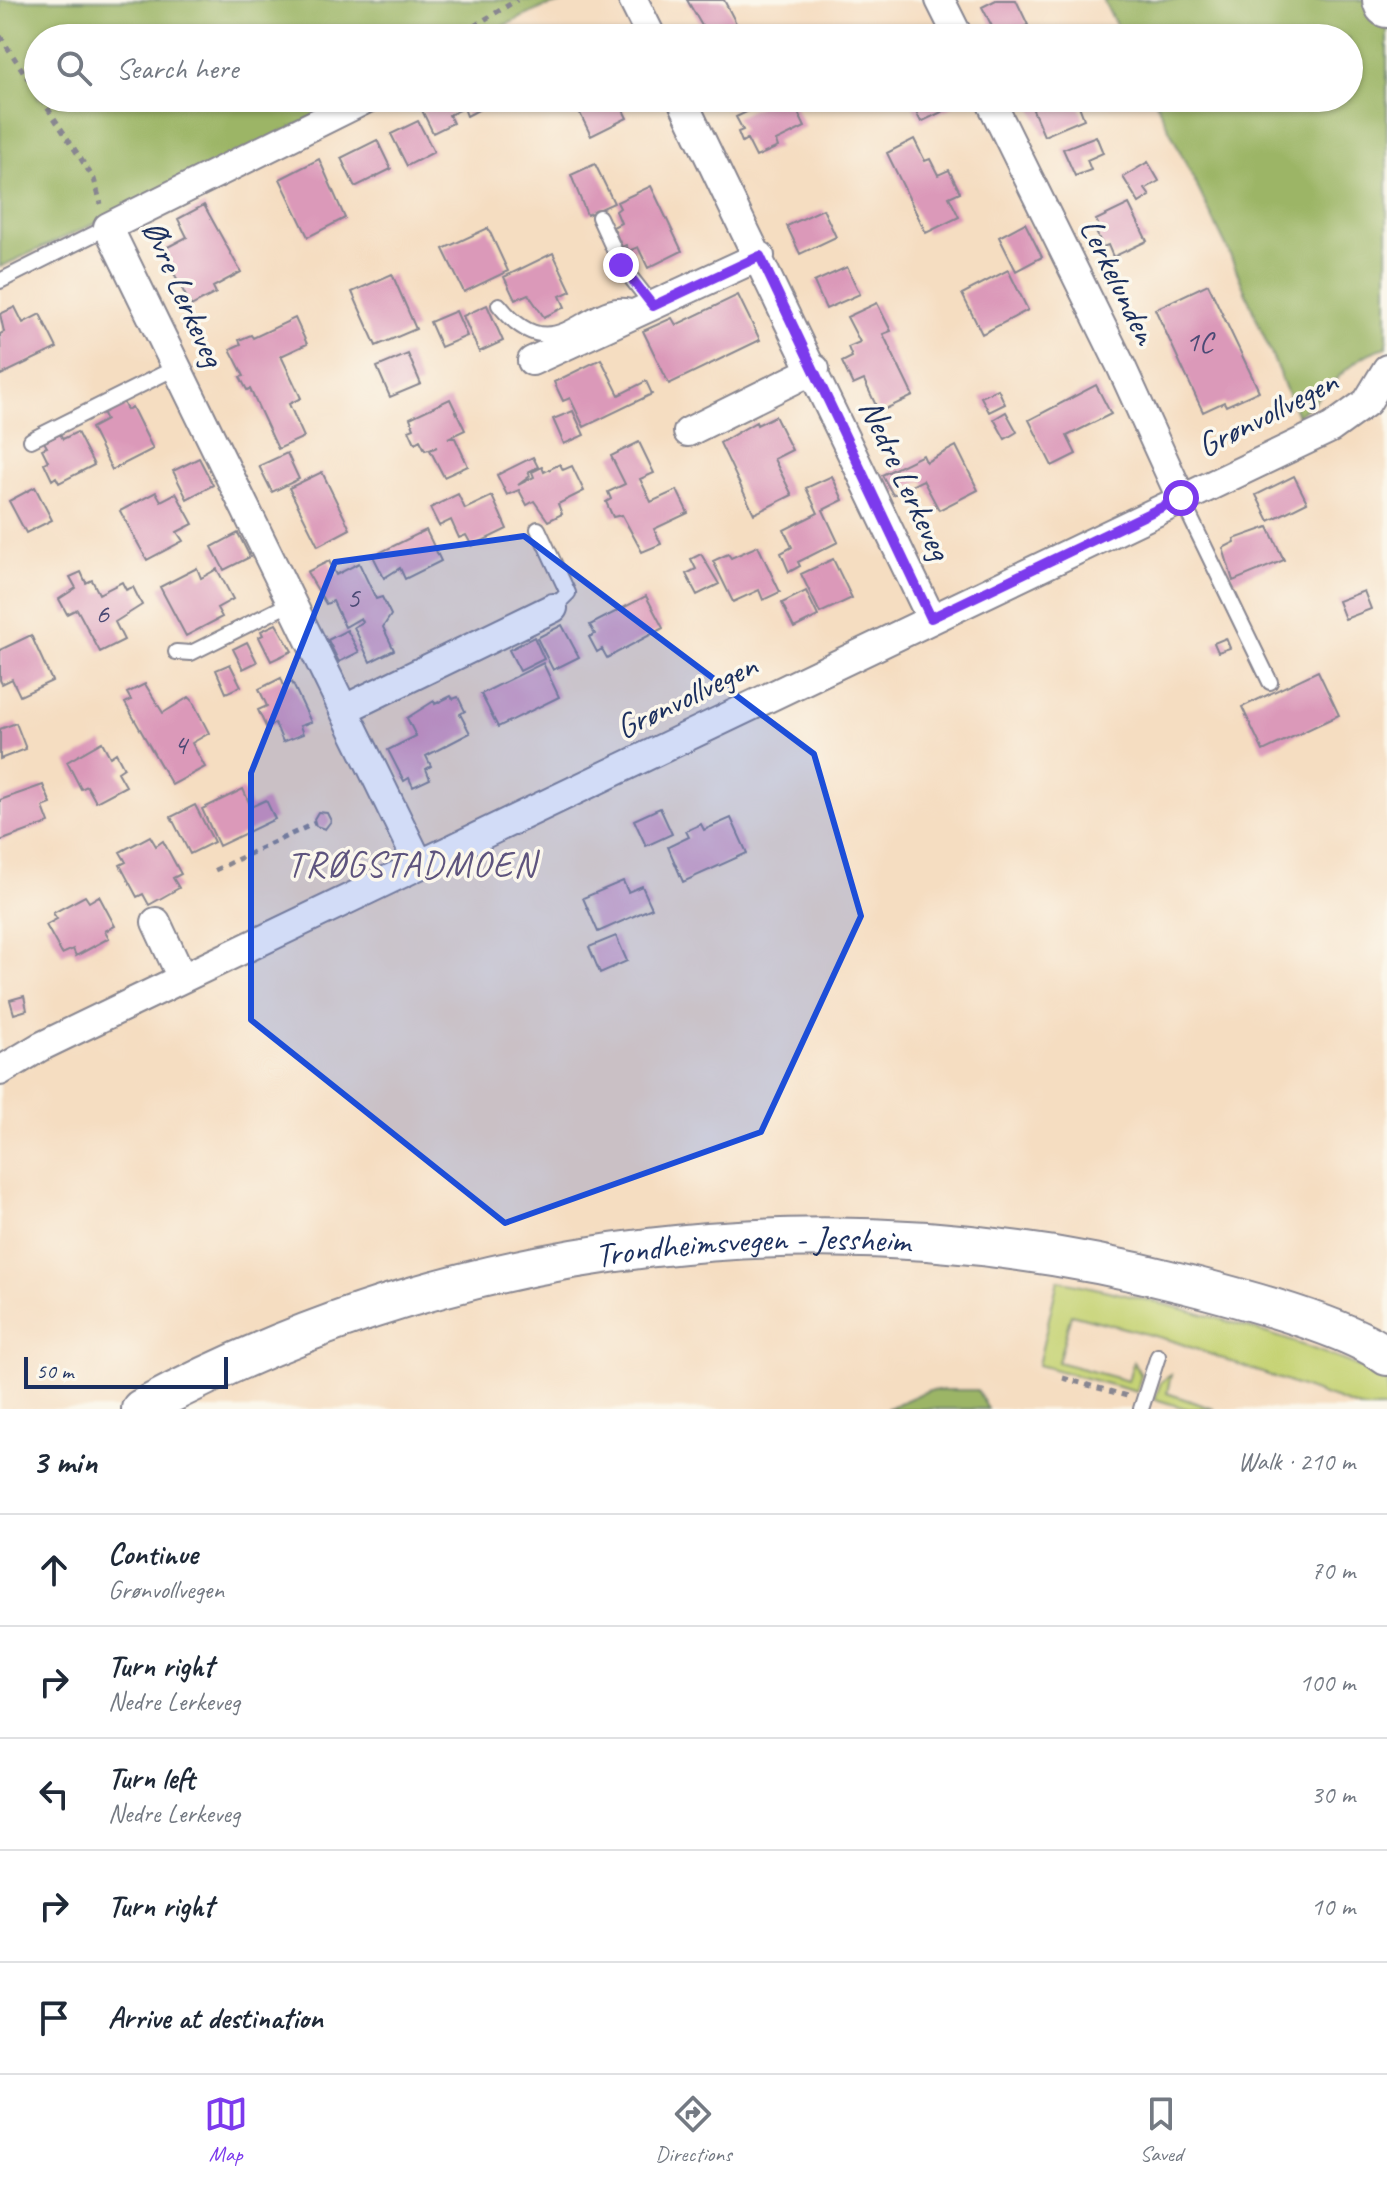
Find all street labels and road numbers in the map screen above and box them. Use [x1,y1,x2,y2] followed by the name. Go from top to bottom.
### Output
[1070,211,1169,352] street label: Lerkelunden
[133,213,236,374] street label: Øvre Lerkeveg
[1190,359,1346,467] street label: Grønvollvegen
[850,392,963,568] street label: Nedre Lerkeveg
[608,643,765,749] street label: Grønvollvegen
[592,1216,915,1276] street label: Trondheimsvegen - Jessheim

